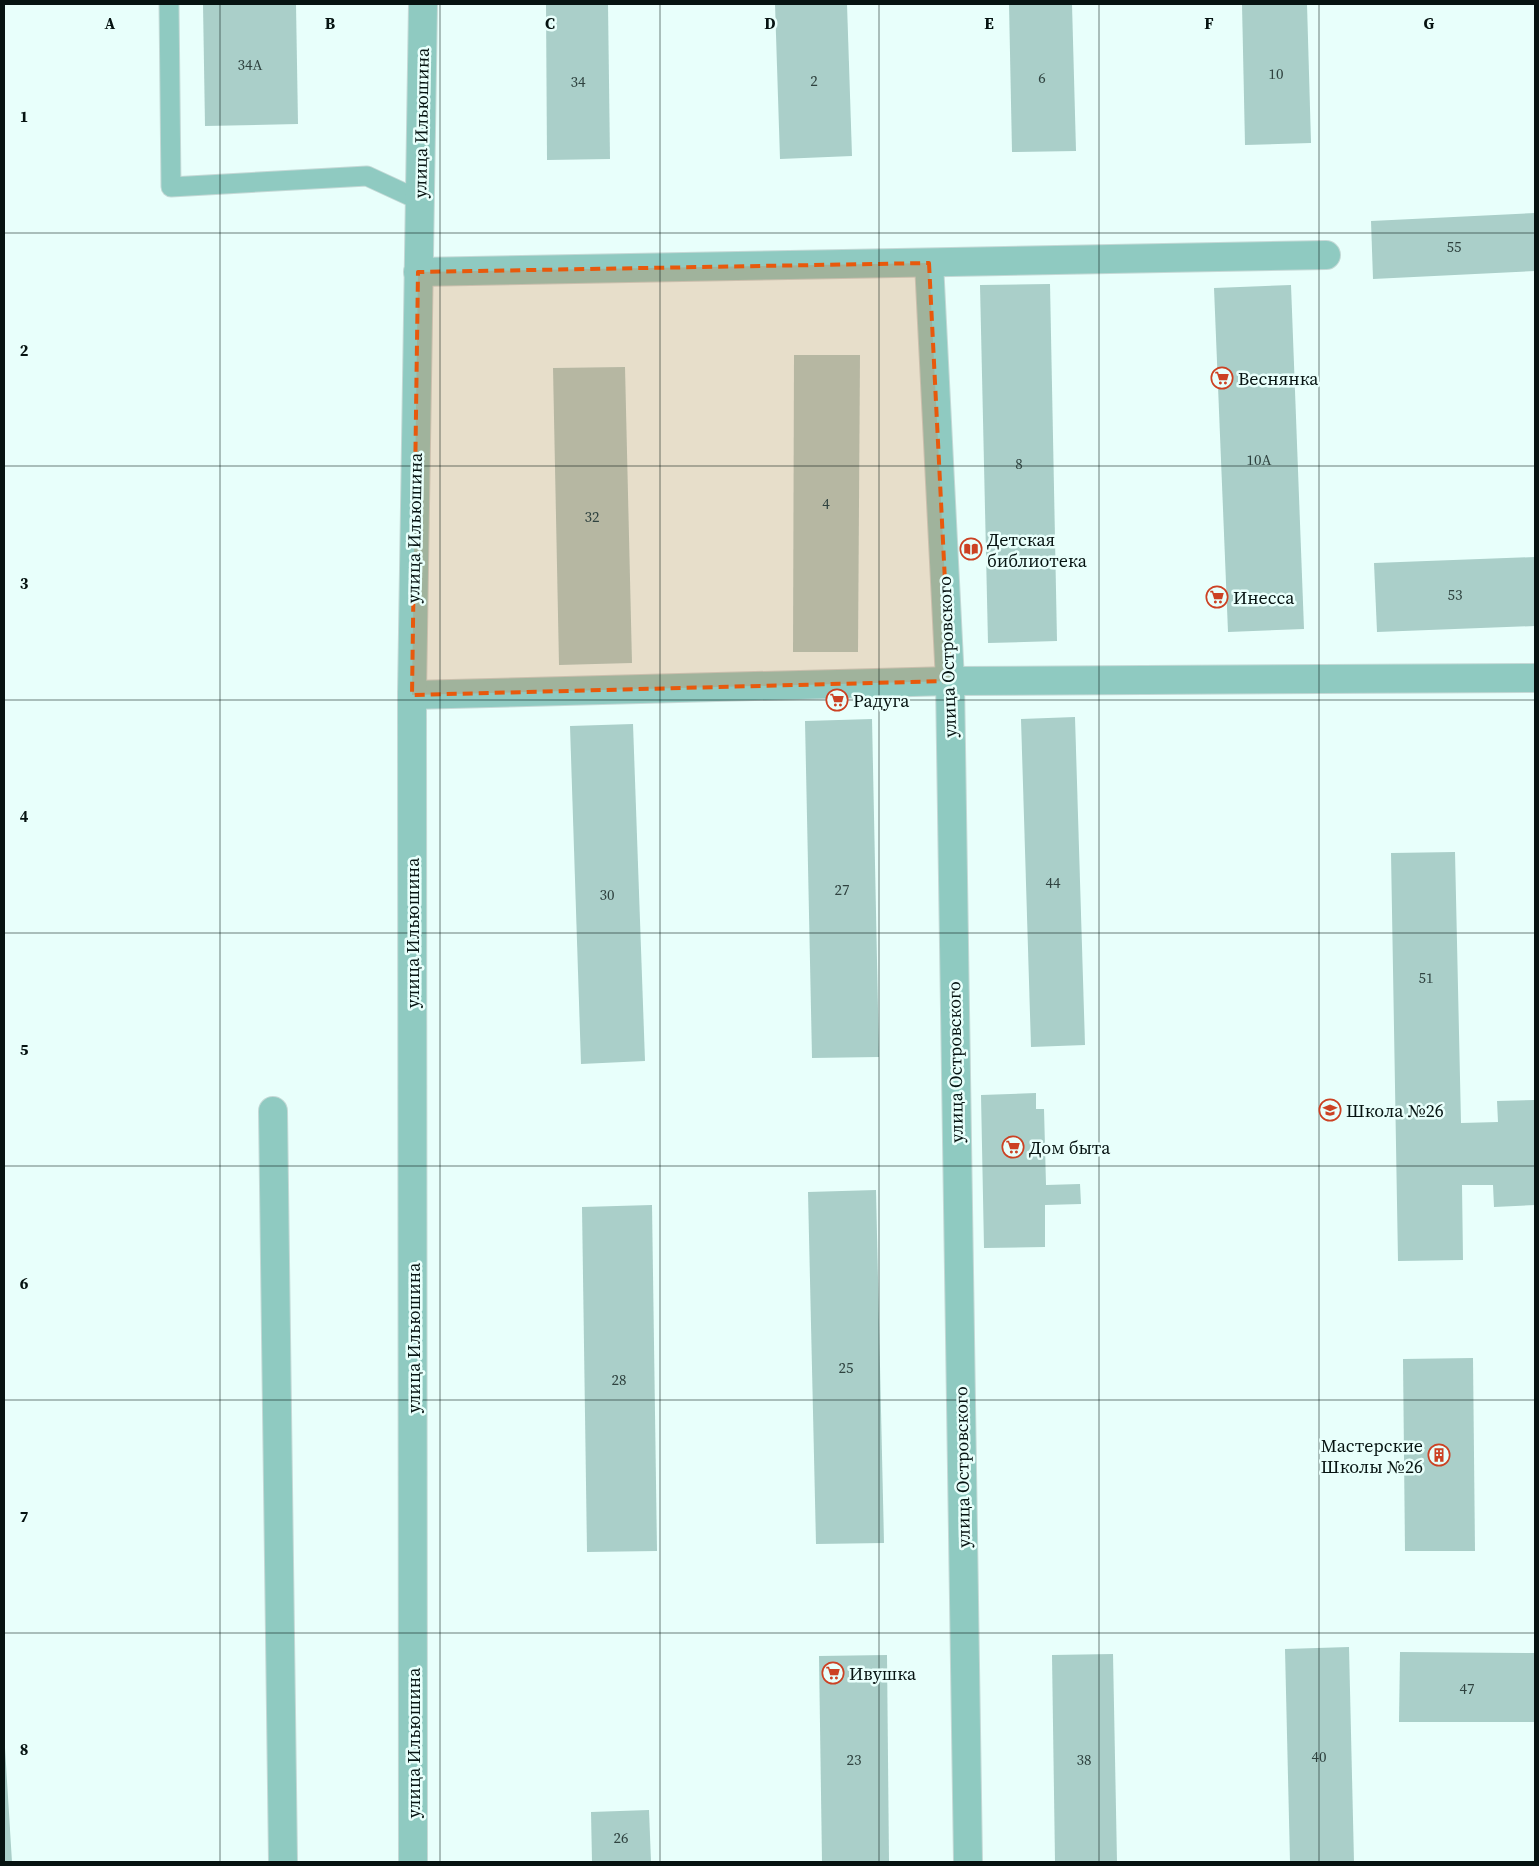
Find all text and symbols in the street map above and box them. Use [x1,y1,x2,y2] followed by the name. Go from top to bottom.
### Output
[105,12,116,34] text: A
[325,12,336,34] text: B
[545,12,555,34] text: C
[764,12,776,34] text: D
[984,12,994,34] text: E
[1204,12,1214,34] text: F
[1424,12,1435,34] text: G
[407,47,435,199] street label: улица Ильюшина
[238,54,263,75] house number: 34А
[1268,63,1284,84] house number: 10
[1038,67,1046,88] house number: 6
[810,70,818,91] house number: 2
[570,71,586,92] house number: 34
[20,105,28,127] text: 1
[1446,236,1462,257] house number: 55
[20,339,29,361] text: 2
[1210,366,1234,390] supermarket icon: Веснянка
[1238,366,1319,391] place label: Веснянка
[1247,449,1272,470] house number: 10А
[400,452,428,604] street label: улица Ильюшина
[1015,453,1023,474] house number: 8
[822,493,830,514] house number: 4
[584,506,600,527] house number: 32
[987,527,1088,573] place label: Детская библиотека
[959,537,983,561] library icon: Детская библиотека
[20,572,29,594] text: 3
[932,576,962,738] street label: улица Островского
[1447,584,1463,605] house number: 53
[1205,585,1229,609] supermarket icon: Инесса
[1233,585,1295,610] place label: Инесса
[825,688,849,712] supermarket icon: Радуга
[853,688,910,713] place label: Радуга
[20,805,29,827] text: 4
[400,857,425,1008] street label: улица Ильюшина
[1045,872,1061,893] house number: 44
[834,879,850,900] house number: 27
[599,884,615,905] house number: 30
[1418,967,1434,988] house number: 51
[941,981,969,1143] street label: улица Островского
[20,1038,29,1060] text: 5
[1318,1098,1342,1122] school or university icon: Школа №26
[1346,1098,1444,1123] place label: Школа №26
[1001,1135,1025,1159] supermarket icon: Дом быта
[1029,1135,1111,1160] place label: Дом быта
[401,1262,426,1413] street label: улица Ильюшина
[20,1272,29,1294] text: 6
[838,1357,854,1378] house number: 25
[611,1369,627,1390] house number: 28
[948,1386,976,1548] street label: улица Островского
[1321,1433,1423,1479] place label: Мастерские Школы №26
[1427,1443,1451,1467] building icon: Мастерские Школы №26
[20,1505,29,1527] text: 7
[821,1661,845,1685] supermarket icon: Ивушка
[849,1661,917,1686] place label: Ивушка
[401,1667,426,1818] street label: улица Ильюшина
[1459,1678,1475,1699] house number: 47
[20,1738,28,1760] text: 8
[1311,1746,1327,1767] house number: 40
[846,1749,862,1770] house number: 23
[1076,1749,1092,1770] house number: 38
[613,1827,629,1848] house number: 26

